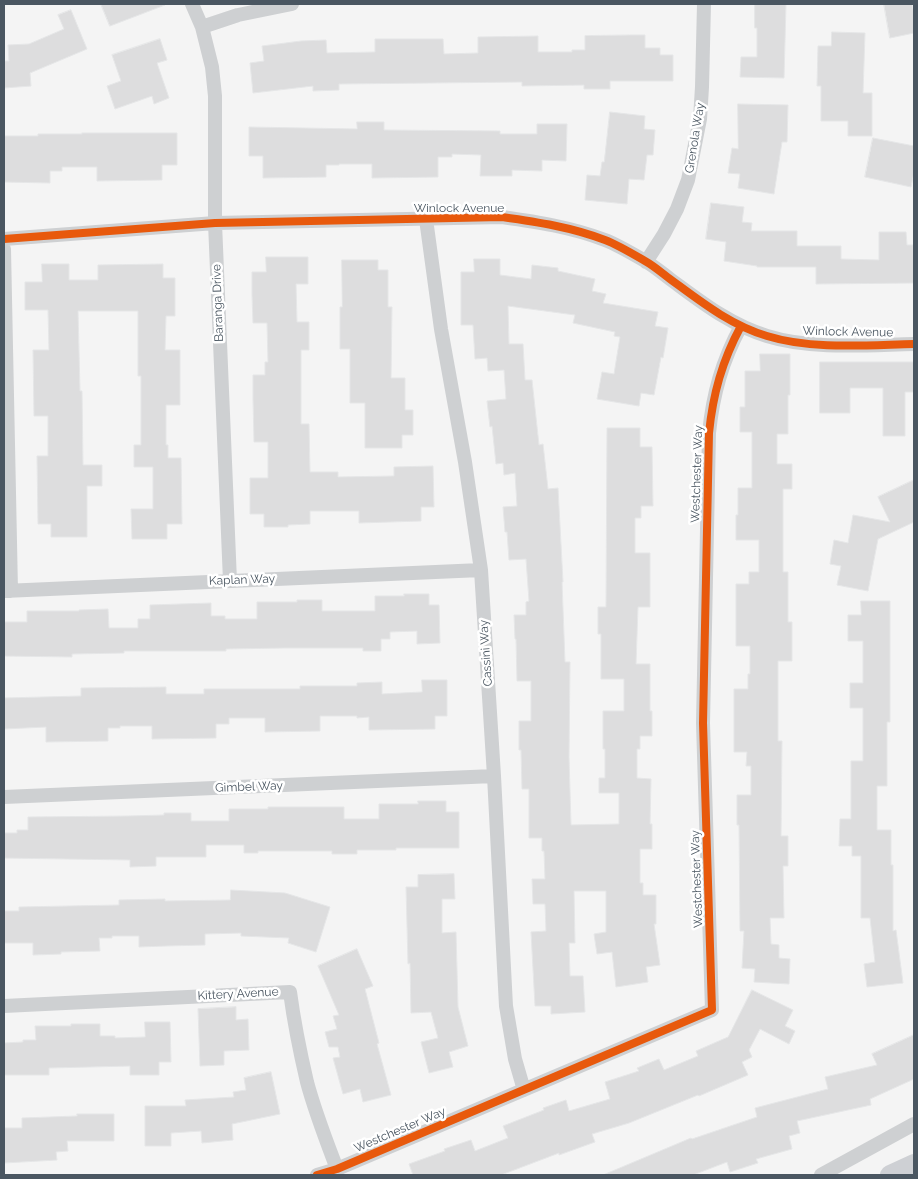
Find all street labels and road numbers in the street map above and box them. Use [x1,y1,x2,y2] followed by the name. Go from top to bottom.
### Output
[682,102,708,174] street label: Grenola Way
[414,201,504,215] street label: Winlock Avenue
[209,264,227,342] street label: Baranga Drive
[803,324,893,340] street label: Winlock Avenue
[688,425,706,523] street label: Westchester Way
[209,572,275,588] street label: Kaplan Way
[477,619,495,687] street label: Cassini Way
[215,779,283,795] street label: Gimbel Way
[688,830,706,928] street label: Westchester Way
[197,985,279,1003] street label: Kittery Avenue
[352,1104,448,1156] street label: Westchester Way

